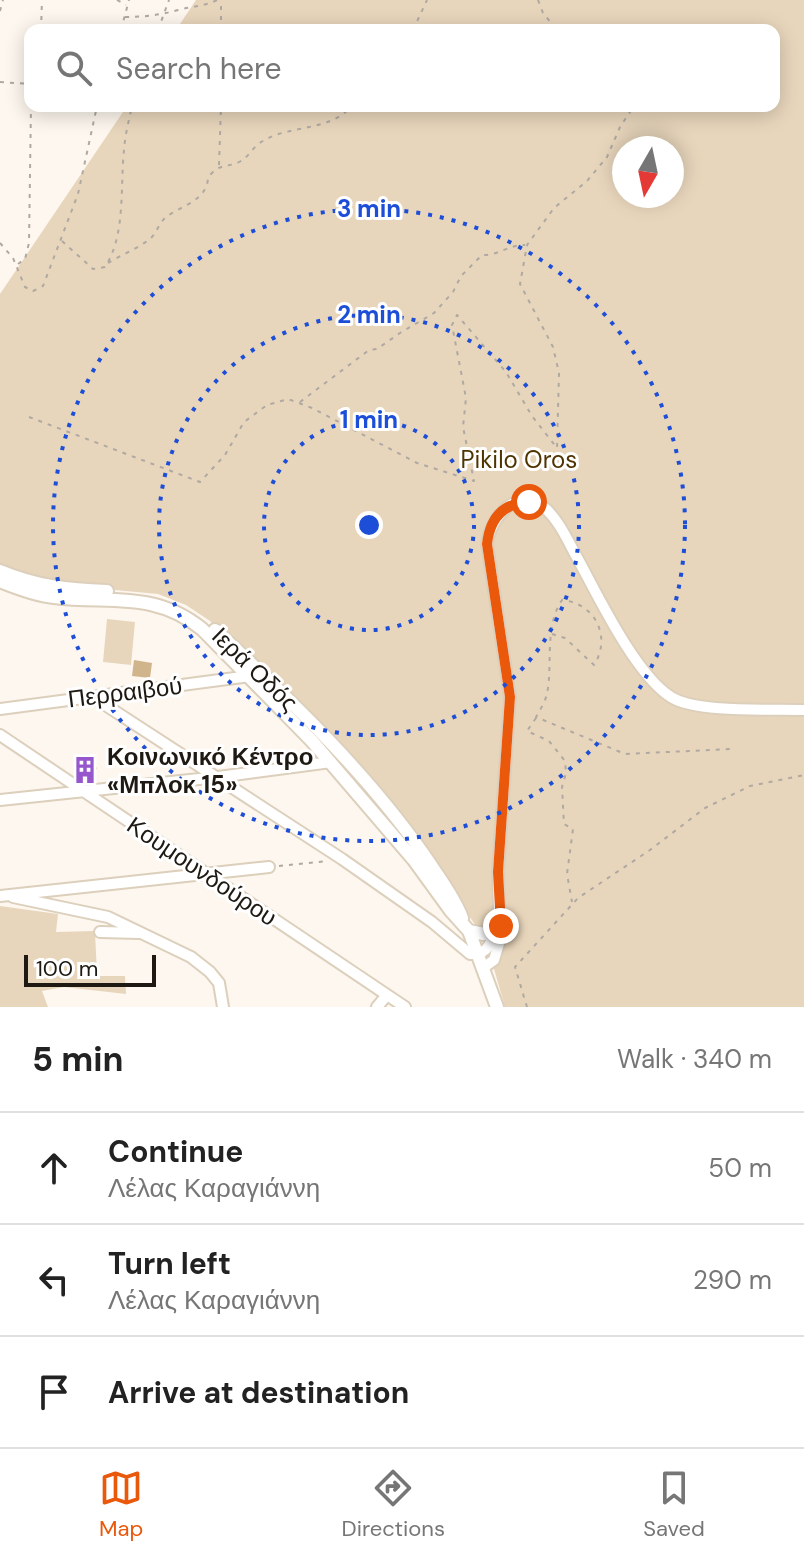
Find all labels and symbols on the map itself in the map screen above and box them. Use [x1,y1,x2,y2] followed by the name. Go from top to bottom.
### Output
[612,136,684,208] north arrow
[337,193,401,224] text: 3 min
[337,299,401,330] text: 2 min
[340,404,398,435] text: 1 min
[461,444,577,475] park label: Pikilo Oros
[511,484,547,520] route start
[355,511,383,539] centre of rings
[205,620,305,718] street label: Ιερά Οδός
[66,670,184,714] street label: Περραιβού
[107,741,313,800] place label: Κοινωνικό Κέντρο «Μπλοκ 15»
[70,755,100,785] building icon: Κοινωνικό Κέντρο «Μπλοκ 15»
[121,809,283,933] street label: Κουμουνδούρου
[483,908,519,944] route end
[24,951,156,987] scale bar

